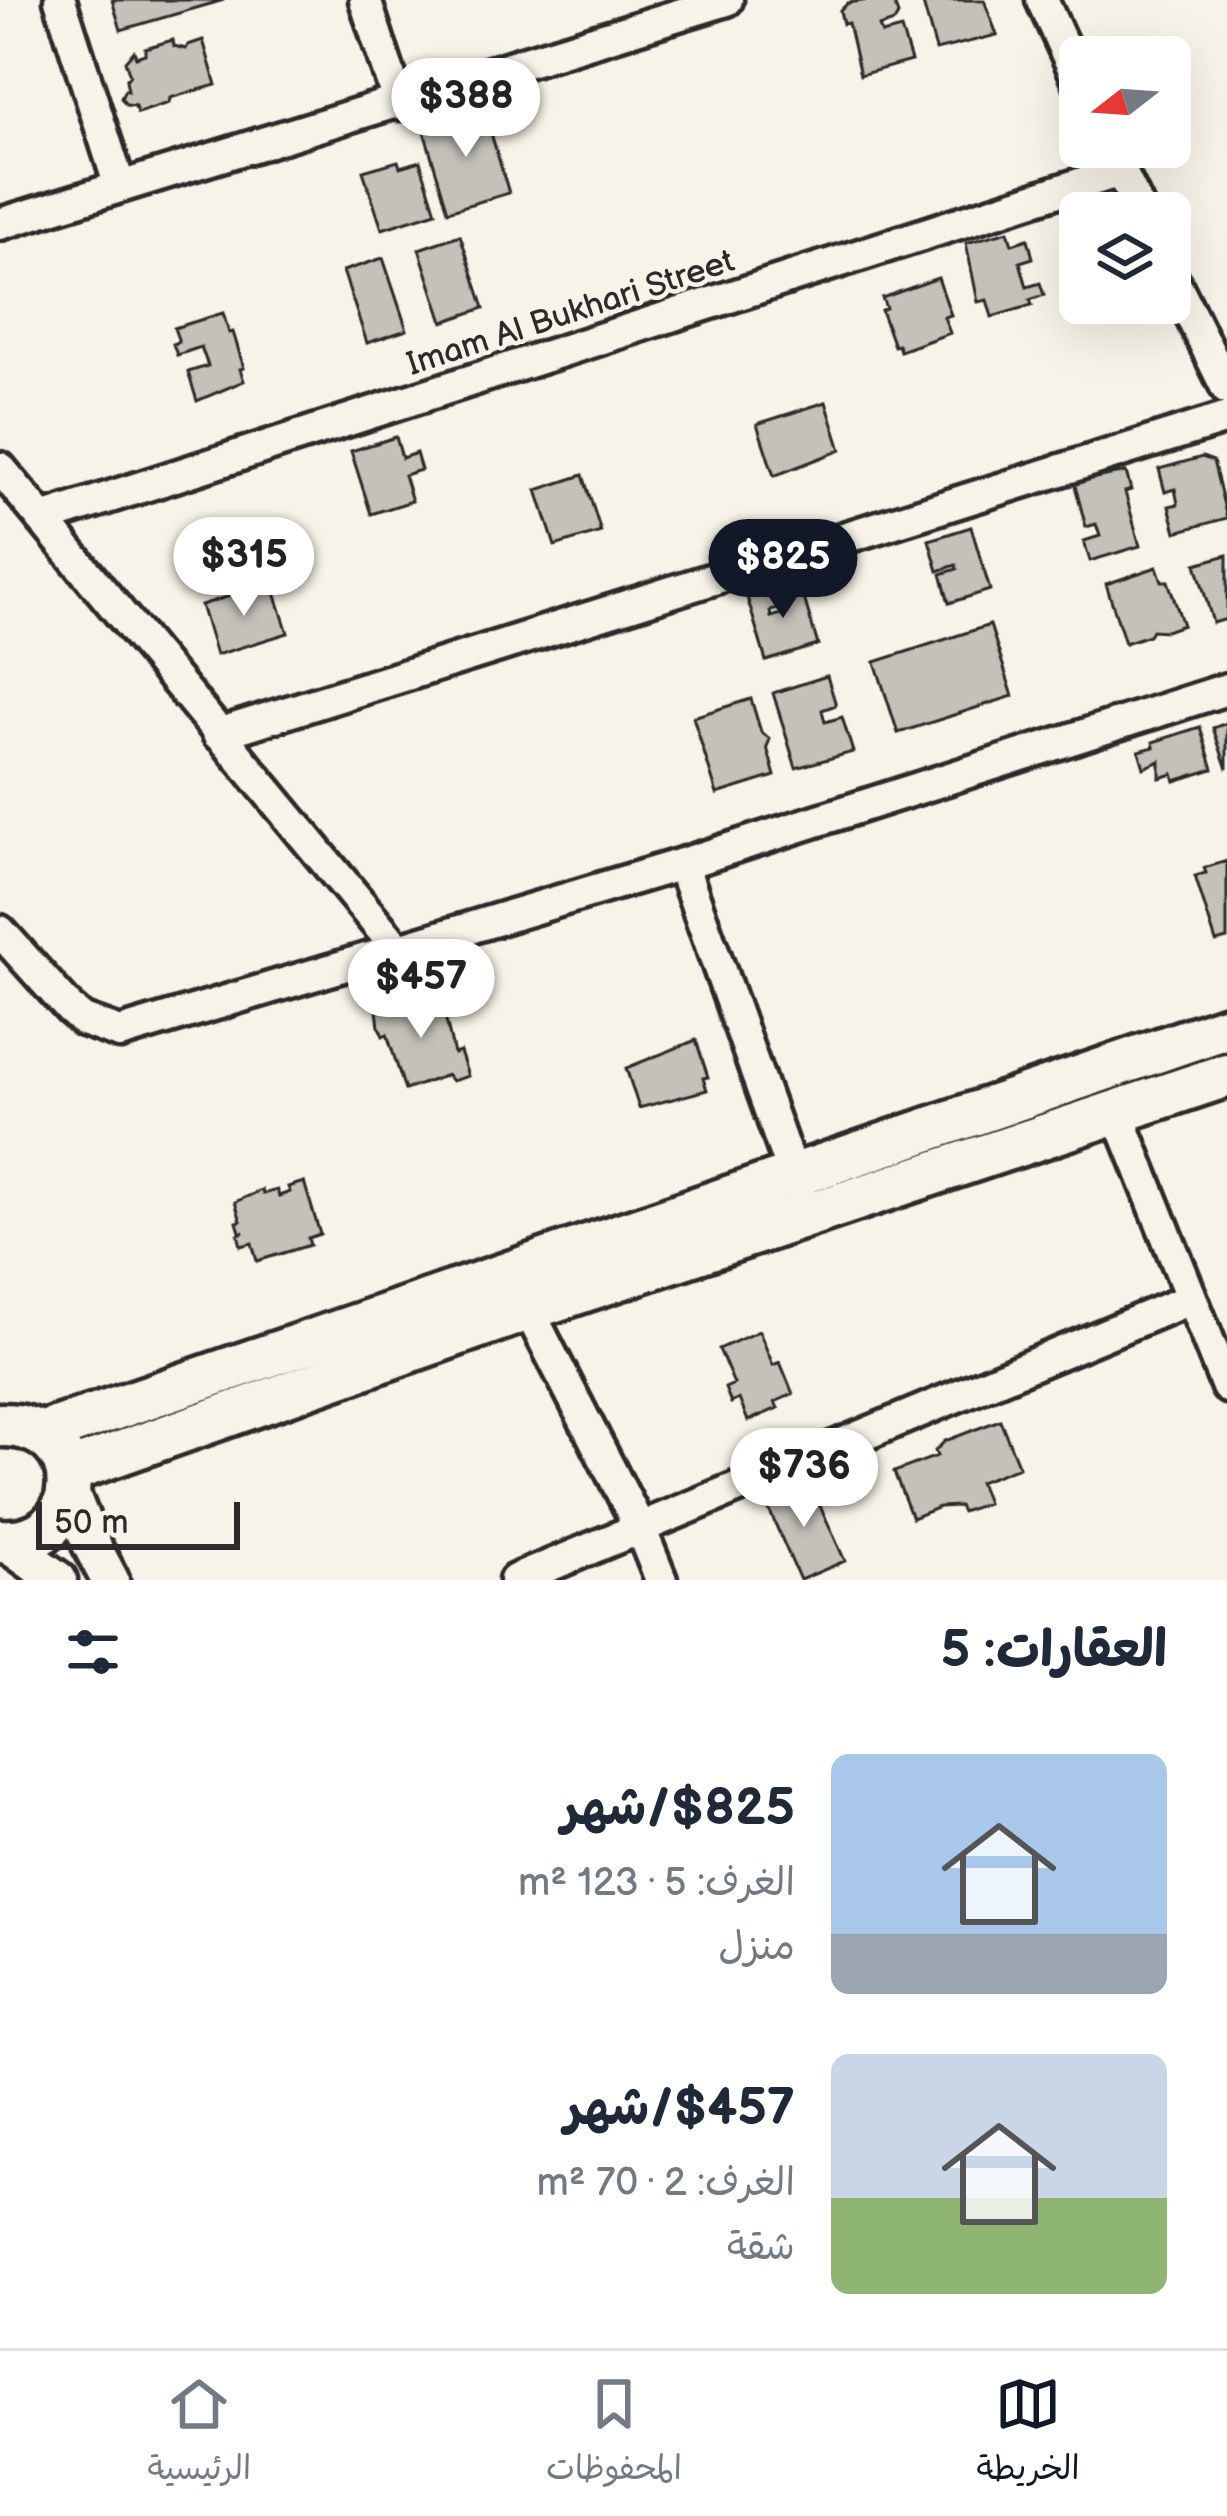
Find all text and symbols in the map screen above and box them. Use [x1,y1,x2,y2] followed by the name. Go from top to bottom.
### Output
[1059,36,1191,168] north arrow
[1059,36,1191,324] map controls
[395,58,537,160] pin: $388
[418,73,514,120] text: $388
[1059,192,1191,324] button: layers
[402,241,739,385] street label: Imam Al Bukhari Street
[173,517,315,619] pin: $315
[712,519,854,621] pin: $825
[200,532,288,579] text: $315
[735,534,831,581] text: $825
[350,939,492,1041] pin: $457
[375,954,467,1001] text: $457
[733,1428,875,1530] pin: $736
[757,1443,851,1490] text: $736
[36,1496,240,1549] scale bar
[54,1503,129,1543] text: 50 m
[60,1619,126,1685] icon: filters
[941,1620,1167,1681] text: العقارات: 5
[562,1778,795,1839] text: $825/شهر
[927,1802,1071,1946] icon: home
[518,1860,795,1907] text: الغرف: 5 · 123 m²
[718,1924,795,1971] text: منزل
[565,2078,795,2139] text: $457/شهر
[927,2102,1071,2246] icon: home
[536,2160,795,2207] text: الغرف: 2 · 70 m²
[727,2224,795,2271] text: شقة
[147,2371,251,2497] tab: الرئيسية
[546,2371,682,2497] tab: المحفوظات
[977,2371,1080,2497] tab: الخريطة

